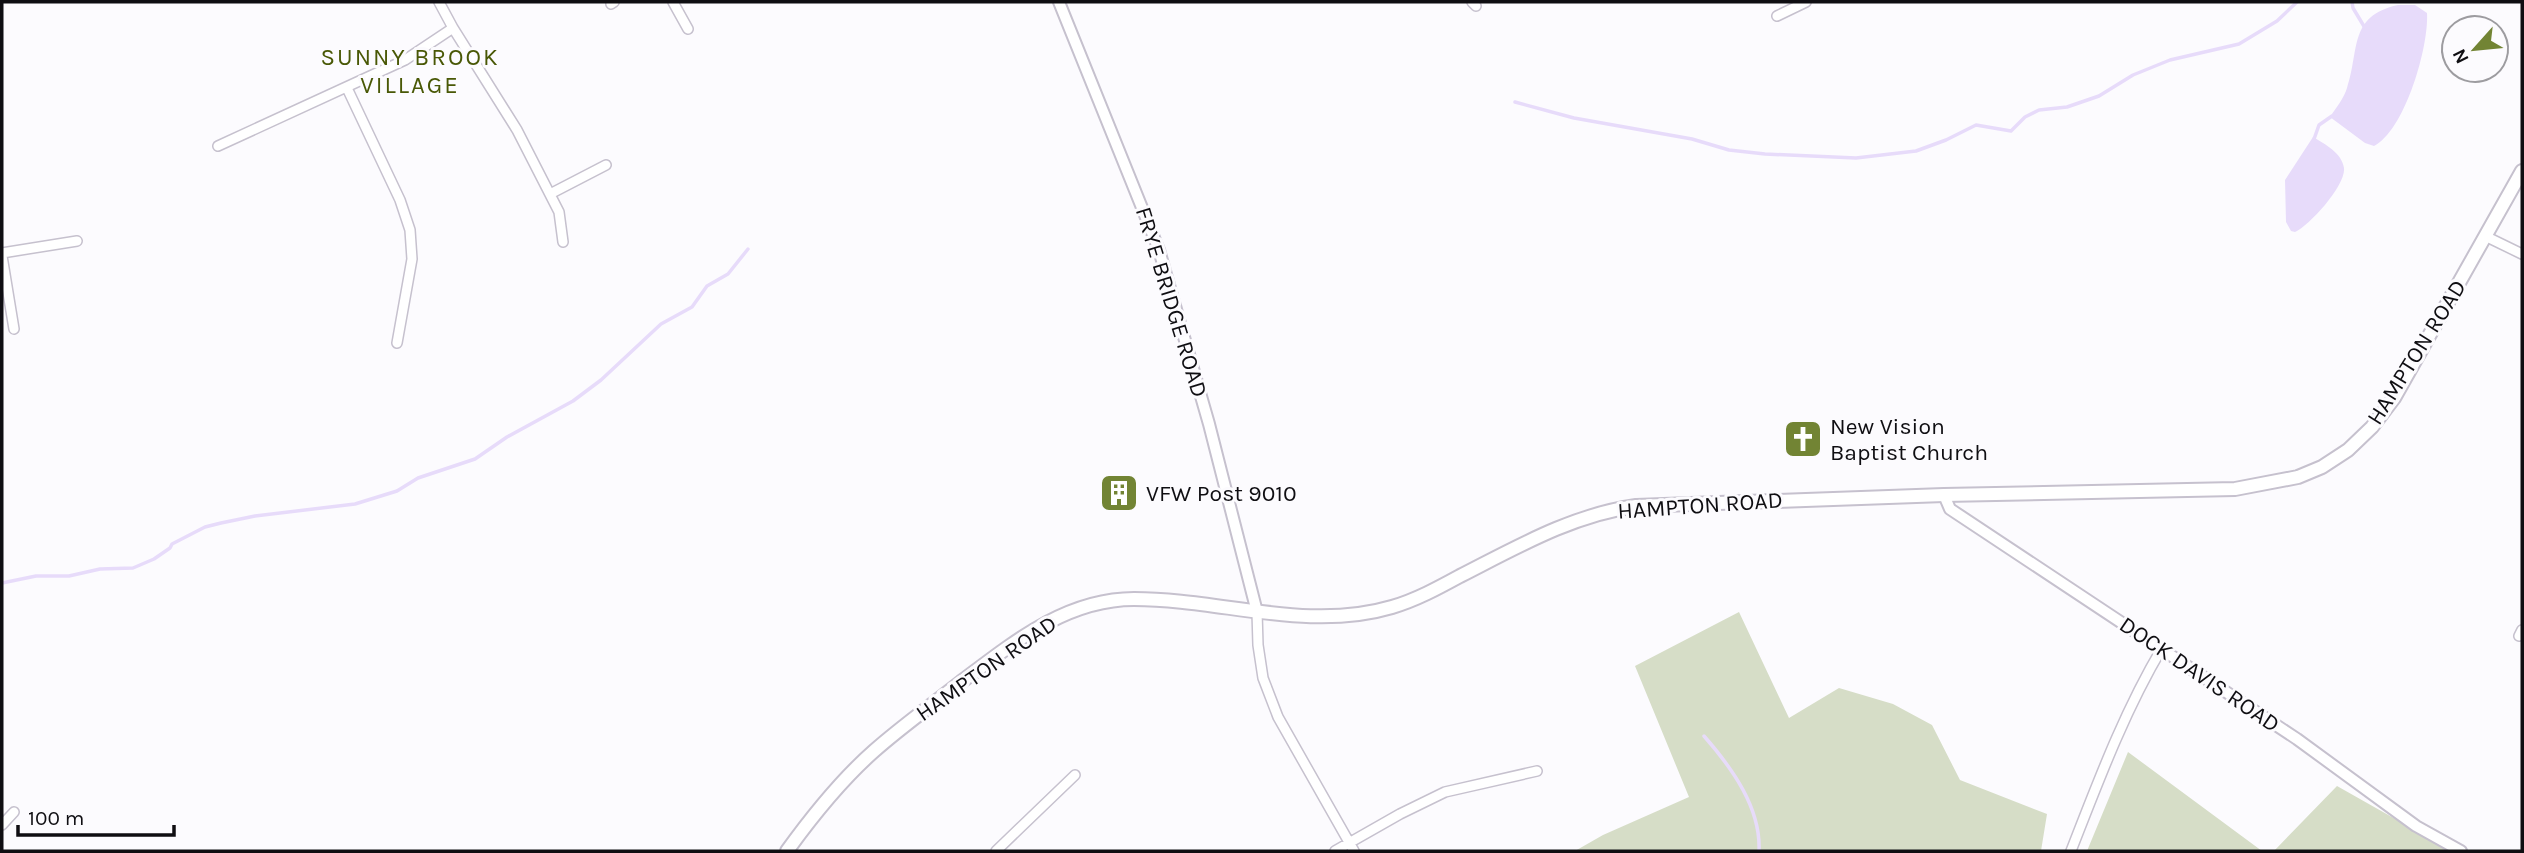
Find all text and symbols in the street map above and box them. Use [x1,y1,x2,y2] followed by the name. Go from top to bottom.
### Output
[2440,14,2510,84] north arrow
[320,43,500,99] district label: SUNNY BROOK VILLAGE
[2448,45,2474,67] text: N
[1130,204,1213,401] street label: FRYE BRIDGE ROAD
[2361,275,2472,430] street label: HAMPTON ROAD
[1830,413,1988,466] place label: New Vision Baptist Church
[1782,418,1824,460] church icon: New Vision Baptist Church
[1098,472,1140,514] building icon: VFW Post 9010
[1146,480,1297,507] place label: VFW Post 9010
[1616,486,1784,525] street label: HAMPTON ROAD
[911,610,1062,727] street label: HAMPTON ROAD
[2114,611,2285,738] street label: DOCK DAVIS ROAD
[18,794,173,838] scale bar
[28,806,85,830] text: 100 m

